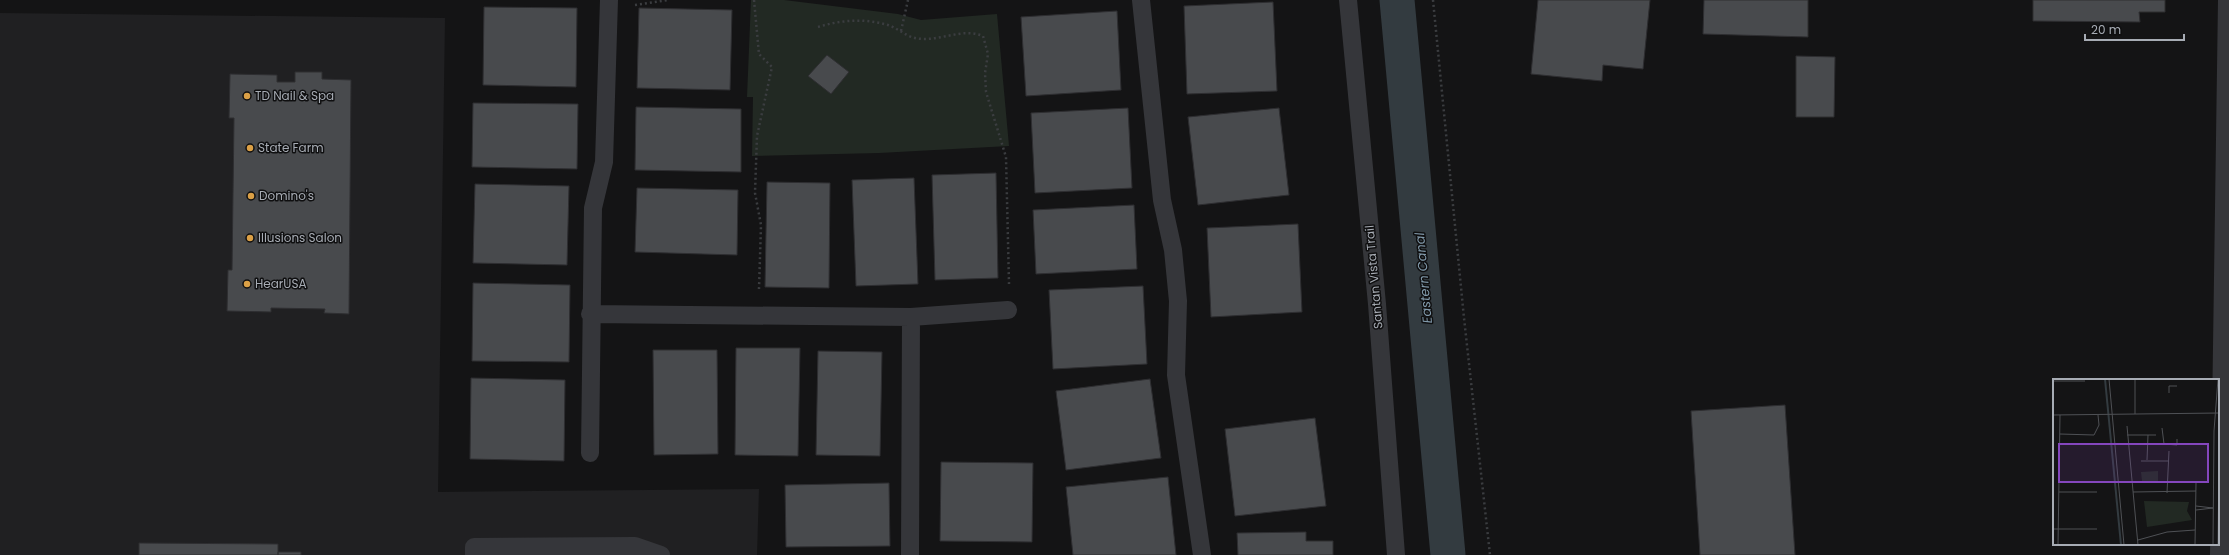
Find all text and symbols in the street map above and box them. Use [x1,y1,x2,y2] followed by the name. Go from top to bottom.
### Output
[2085,16,2184,42] scale bar
[2091,21,2121,38] text: 20 m
[255,87,334,104] place label: TD Nail & Spa
[242,91,252,101] marker: TD Nail & Spa
[258,139,324,156] place label: State Farm
[245,143,255,153] marker: State Farm
[259,187,314,204] place label: Domino's
[246,191,256,201] marker: Domino's
[1360,224,1387,330] street label: Santan Vista Trail
[258,229,342,246] place label: Illusions Salon
[1410,231,1437,324] water label: Eastern Canal
[245,233,255,243] marker: Illusions Salon
[255,275,307,292] place label: HearUSA
[242,279,252,289] marker: HearUSA
[2053,379,2219,545] inset map

